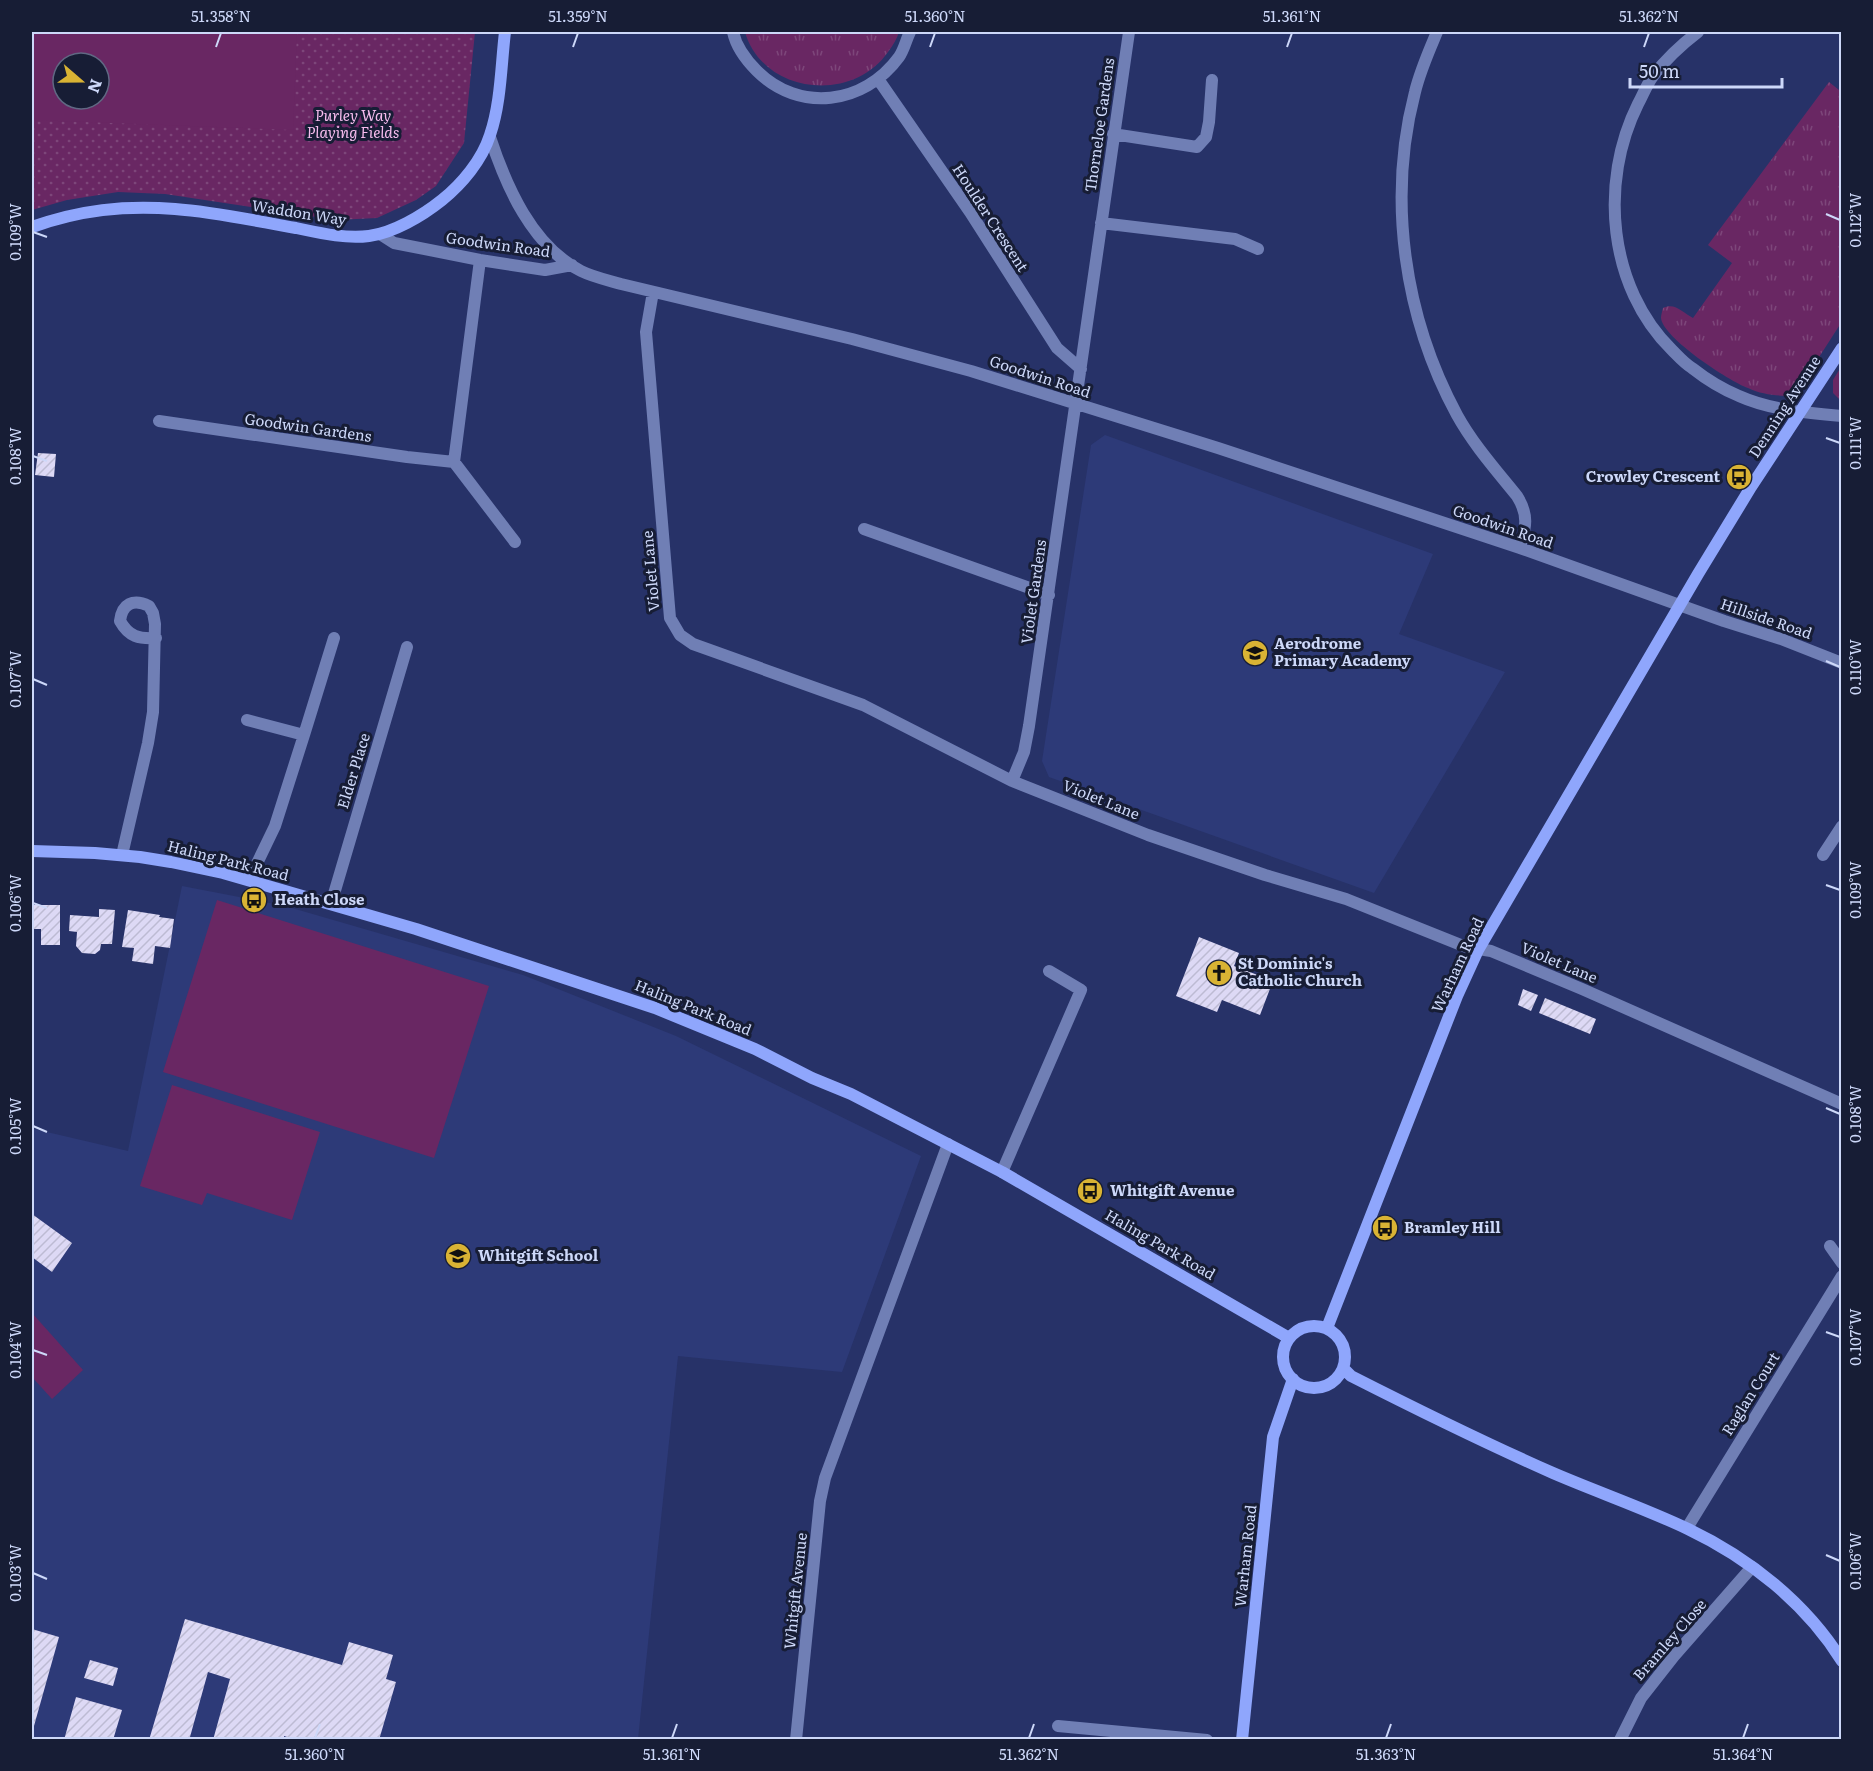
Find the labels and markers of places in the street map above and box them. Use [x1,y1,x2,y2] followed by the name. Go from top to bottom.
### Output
[1724,462,1754,492] bus stop icon: Crowley Crescent
[1586,464,1720,487] place label: Crowley Crescent
[1274,631,1412,671] place label: Aerodrome Primary Academy
[1240,638,1270,668] school or university icon: Aerodrome Primary Academy
[239,885,269,915] bus stop icon: Heath Close
[274,887,365,910] place label: Heath Close
[1238,951,1362,991] place label: St Dominic's Catholic Church
[1204,958,1234,988] church icon: St Dominic's Catholic Church
[1075,1176,1105,1206] bus stop icon: Whitgift Avenue
[1110,1178,1235,1201] place label: Whitgift Avenue
[1370,1213,1400,1243] bus stop icon: Bramley Hill
[1404,1215,1501,1238] place label: Bramley Hill
[443,1241,473,1271] school or university icon: Whitgift School
[478,1243,599,1266] place label: Whitgift School

